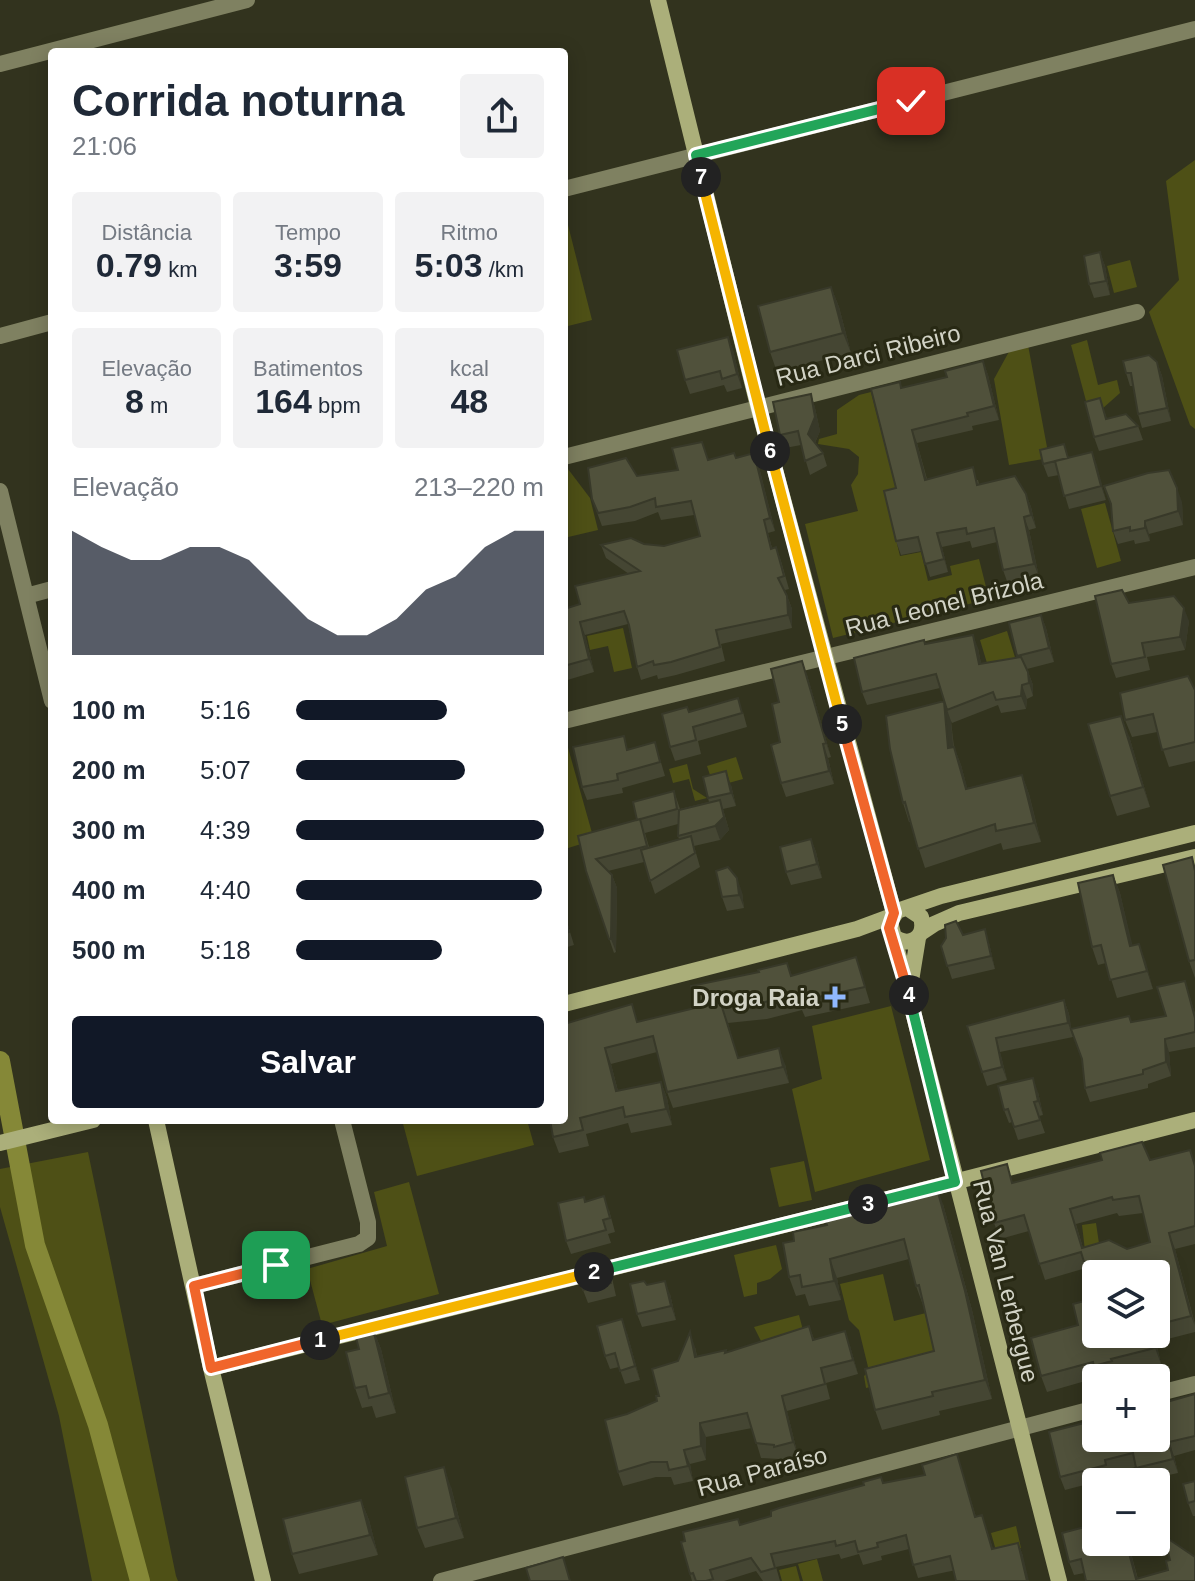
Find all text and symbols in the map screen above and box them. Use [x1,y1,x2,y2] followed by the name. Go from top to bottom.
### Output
[877,67,945,135] pin
[460,74,544,158] button: share
[72,76,404,125] text: Corrida noturna
[889,79,933,123] icon: check
[72,131,137,161] text: 21:06
[681,157,721,197] pin: 7
[695,164,707,189] text: 7
[101,220,192,245] text: Distância
[275,220,341,245] text: Tempo
[441,220,498,245] text: Ritmo
[96,246,162,284] text: 0.79
[274,246,342,284] text: 3:59
[415,246,483,284] text: 5:03
[162,257,197,282] text: km
[483,257,524,282] text: /km
[773,319,963,391] street label: Rua Darci Ribeiro
[101,356,192,381] text: Elevação
[253,356,363,381] text: Batimentos
[450,356,489,381] text: kcal
[125,382,144,420] text: 8
[255,382,312,420] text: 164
[450,382,488,420] text: 48
[144,393,168,418] text: m
[312,393,361,418] text: bpm
[750,431,790,471] pin: 6
[764,438,776,463] text: 6
[72,472,179,502] text: Elevação
[414,472,544,502] text: 213–220 m
[842,566,1046,642] street label: Rua Leonel Brizola
[72,695,146,725] text: 100 m
[200,695,251,725] text: 5:16
[822,704,862,744] pin: 5
[836,711,848,736] text: 5
[72,755,146,785] text: 200 m
[200,755,251,785] text: 5:07
[72,815,146,845] text: 300 m
[200,815,251,845] text: 4:39
[72,875,146,905] text: 400 m
[200,875,251,905] text: 4:40
[72,935,146,965] text: 500 m
[200,935,251,965] text: 5:18
[889,975,929,1015] pin: 4
[903,982,915,1007] text: 4
[692,984,820,1011] place label: Droga Raia
[826,988,844,1006] marker: Droga Raia
[72,1016,544,1108] button: Salvar
[968,1177,1044,1385] street label: Rua Van Lerbergue
[848,1184,888,1224] pin: 3
[862,1191,874,1216] text: 3
[242,1231,310,1299] pin
[254,1243,298,1287] icon: arrive
[574,1252,614,1292] pin: 2
[588,1259,600,1284] text: 2
[1082,1260,1170,1556] map controls
[1082,1260,1170,1348] button: layers
[300,1320,340,1360] pin: 1
[314,1327,326,1352] text: 1
[1082,1364,1170,1452] button: +
[694,1441,830,1501] street label: Rua Paraíso
[1082,1468,1170,1556] button: −

